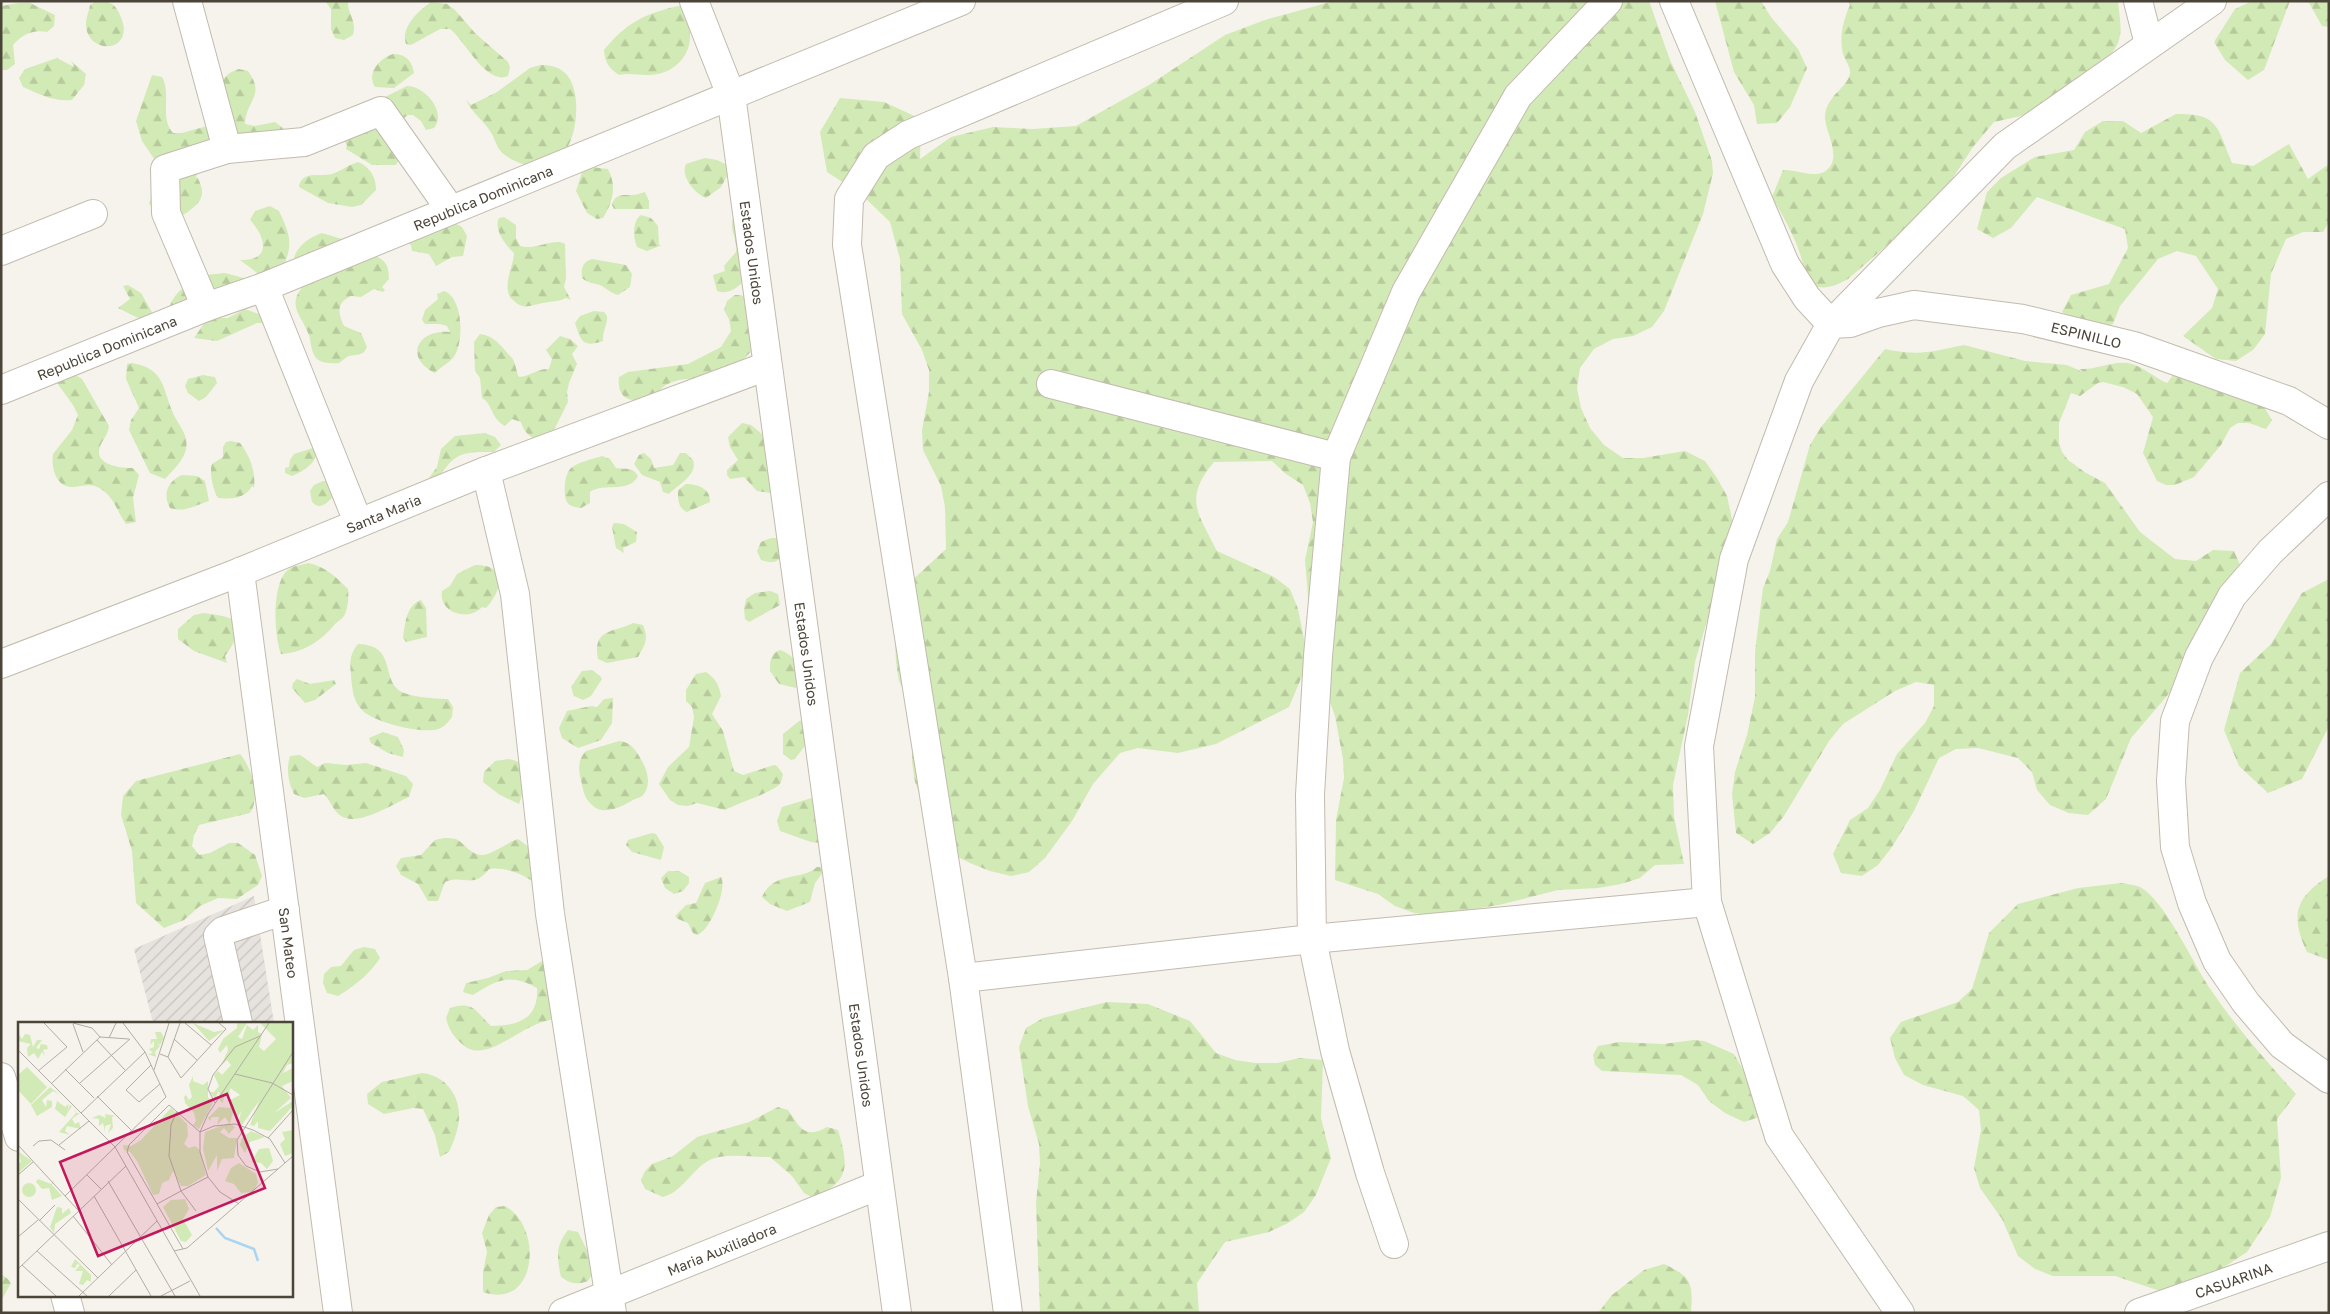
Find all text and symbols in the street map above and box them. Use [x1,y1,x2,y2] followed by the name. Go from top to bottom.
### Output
[410,161,555,233] street label: Republica Dominicana
[737,200,768,305] street label: Estados Unidos
[34,311,179,383] street label: Republica Dominicana
[2049,318,2123,351] street label: ESPINILLO
[343,490,423,536] street label: Santa Maria
[792,601,823,707] street label: Estados Unidos
[276,906,302,979] street label: San Mateo
[846,1002,877,1108] street label: Estados Unidos
[18,1022,292,1296] inset map
[664,1219,779,1278] street label: Maria Auxiliadora
[2192,1258,2275,1301] street label: CASUARINA

